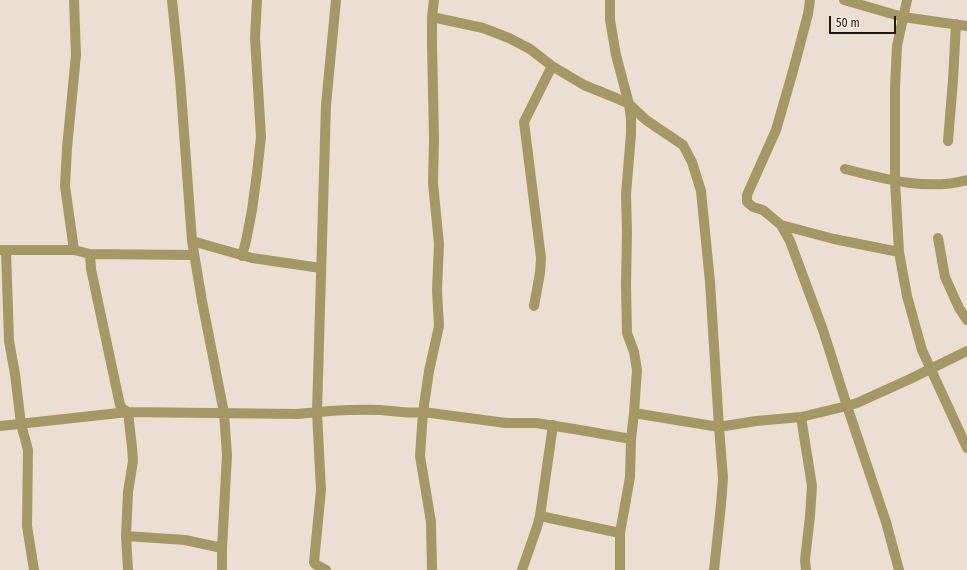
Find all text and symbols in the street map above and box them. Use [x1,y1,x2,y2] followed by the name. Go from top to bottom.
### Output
[831,8,898,34] scale bar
[836,16,860,30] text: 50 m

